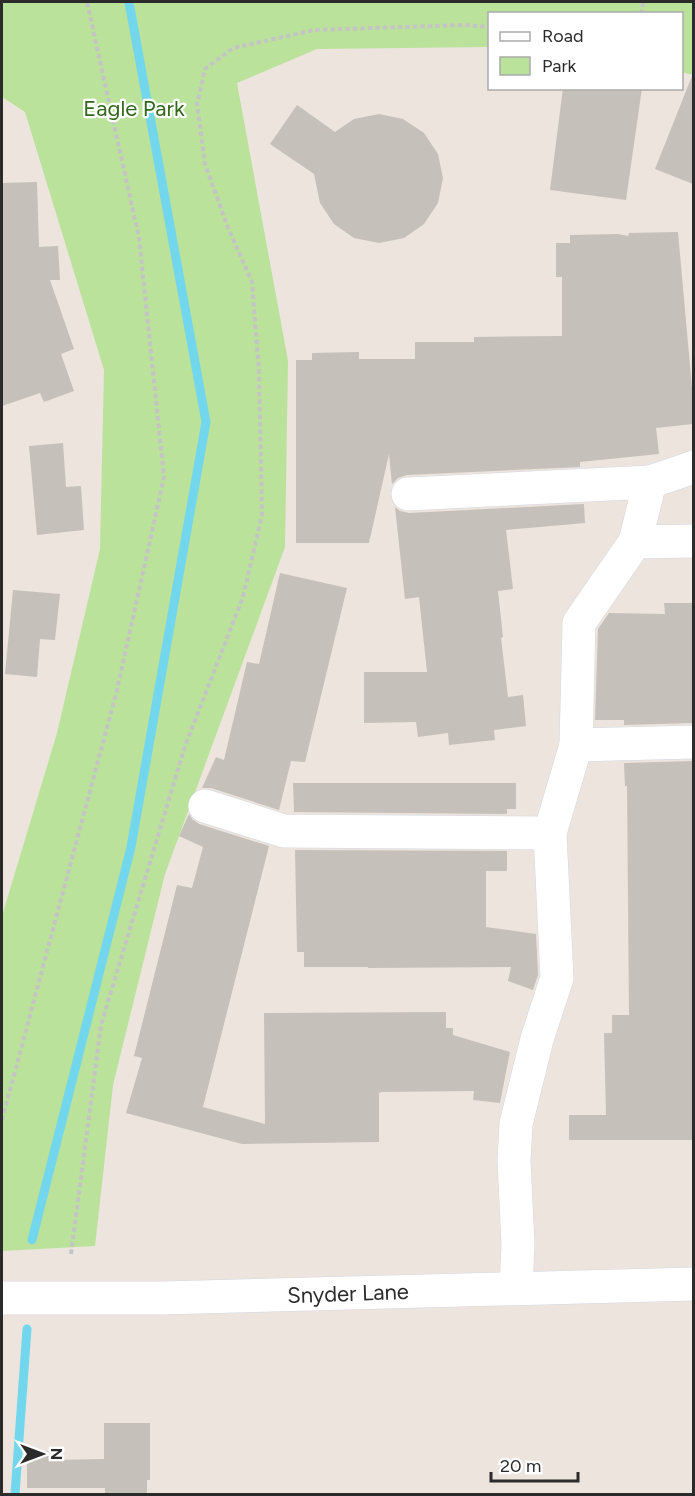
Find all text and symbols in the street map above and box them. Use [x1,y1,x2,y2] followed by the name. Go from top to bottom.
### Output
[488,12,683,90] legend
[542,25,583,47] text: Road
[542,55,577,77] text: Park
[83,95,185,122] park label: Eagle Park
[287,1278,409,1309] street label: Snyder Lane
[12,1424,72,1484] north arrow
[491,1445,578,1483] scale bar
[47,1448,66,1460] text: N
[500,1455,541,1477] text: 20 m

